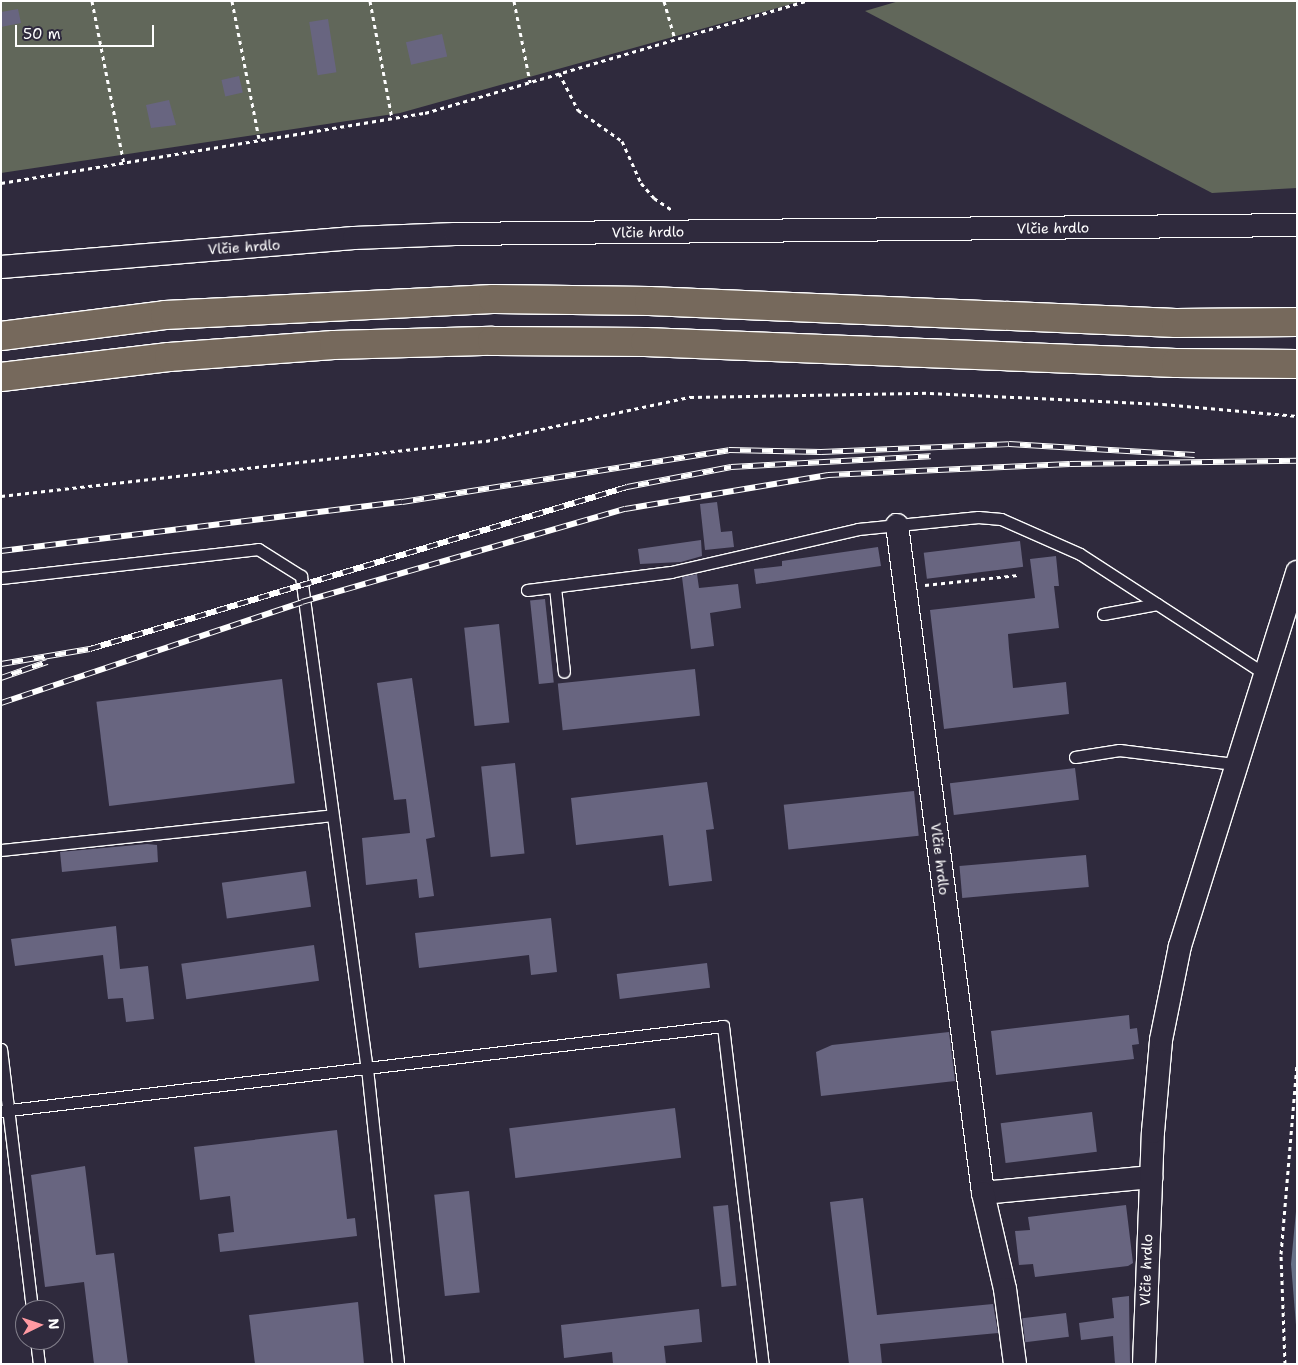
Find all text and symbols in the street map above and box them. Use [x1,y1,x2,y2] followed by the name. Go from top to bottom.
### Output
[18,15,156,47] scale bar
[23,24,61,44] text: 50 m
[1017,219,1089,237] street label: Vlčie hrdlo
[612,223,684,241] street label: Vlčie hrdlo
[207,236,281,258] street label: Vlčie hrdlo
[927,822,953,896] street label: Vlčie hrdlo
[1136,1233,1156,1307] street label: Vlčie hrdlo
[15,1300,65,1350] north arrow
[45,1318,63,1330] text: N

